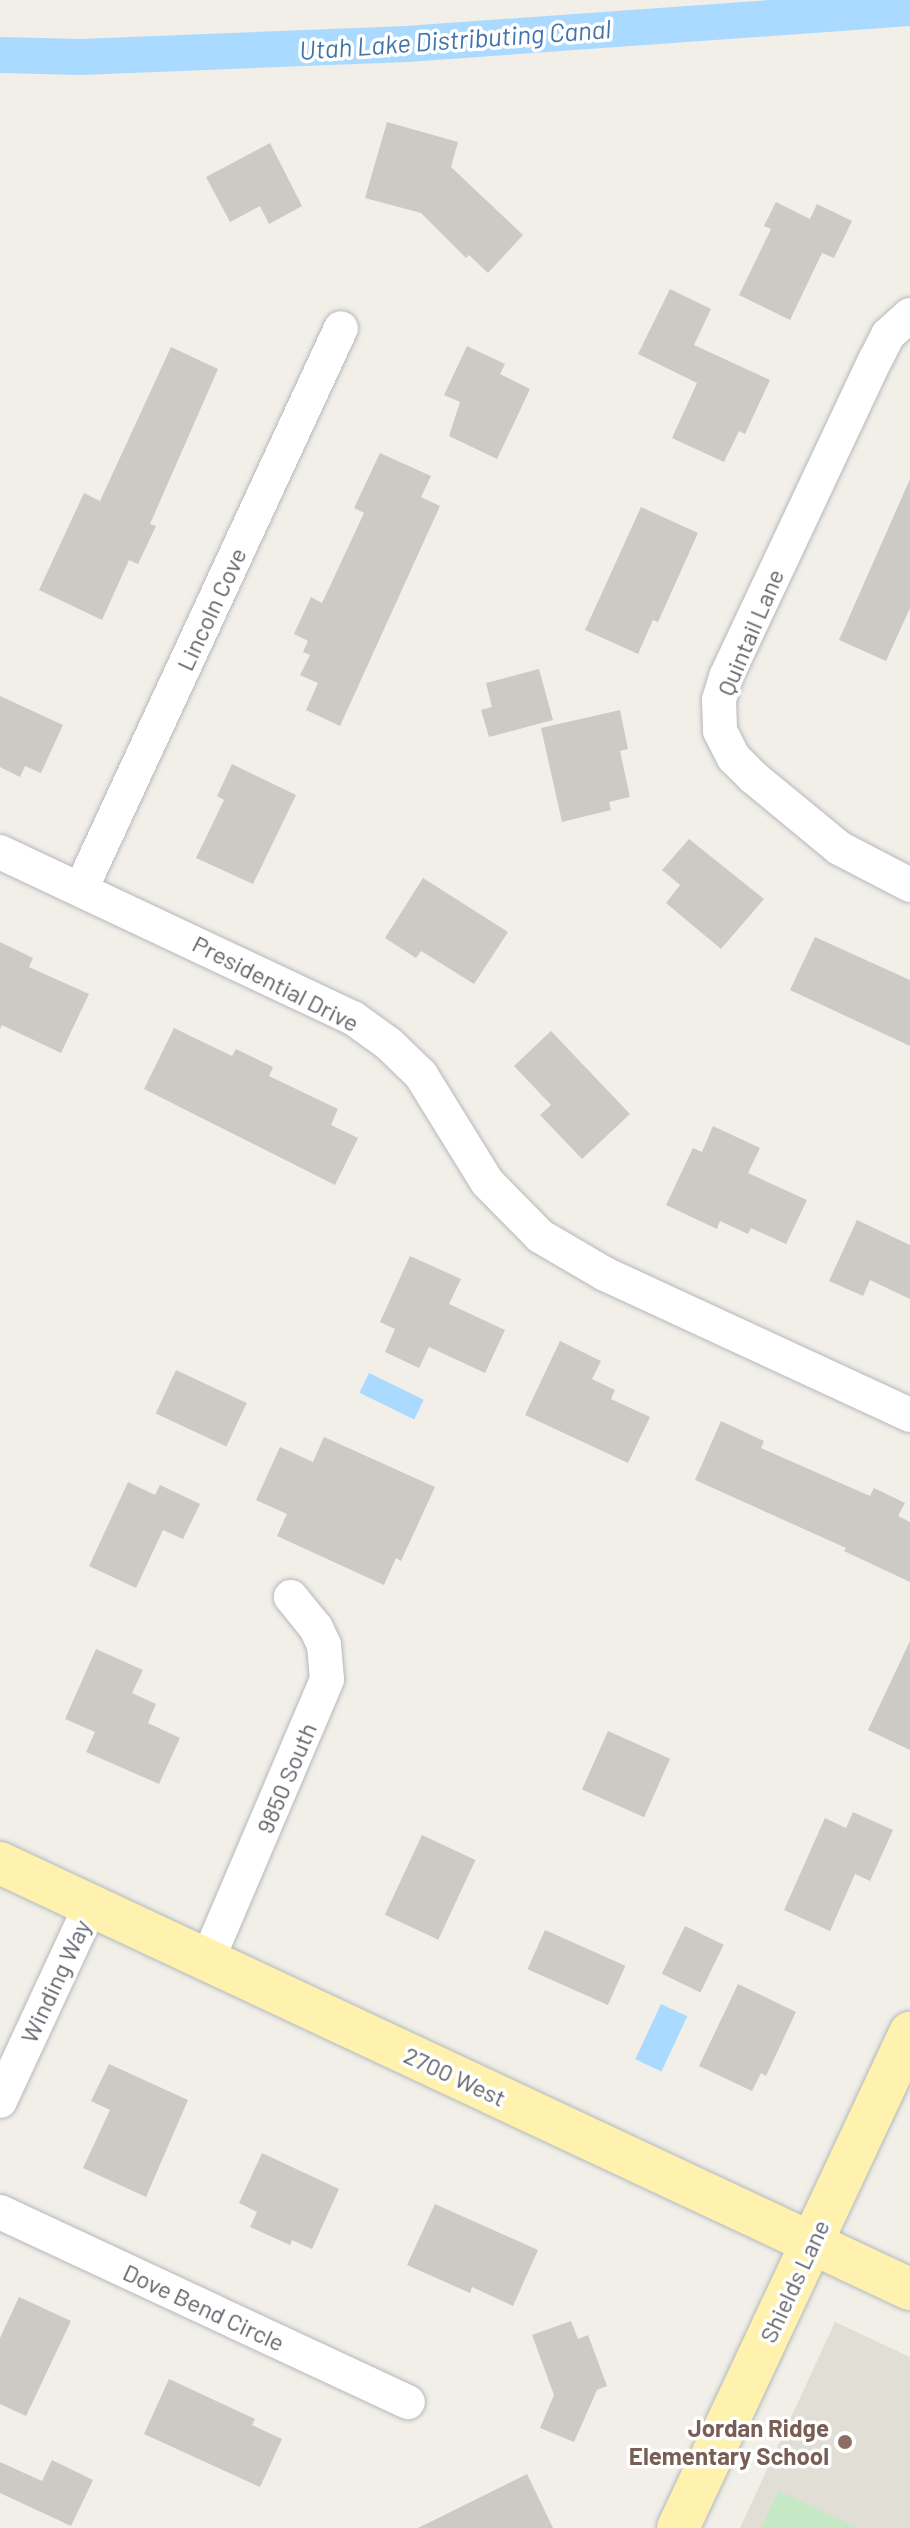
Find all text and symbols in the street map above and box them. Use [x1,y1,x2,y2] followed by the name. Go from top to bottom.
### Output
[298,13,612,65] water label: Utah Lake Distributing Canal
[170,543,252,675] street label: Lincoln Cove
[710,564,790,700] street label: Quintail Lane
[188,929,364,1037] street label: Presidential Drive
[250,1718,322,1838] street label: 9850 South
[14,1915,96,2047] street label: Winding Way
[400,2040,510,2112] street label: 2700 West
[753,2215,835,2347] street label: Shields Lane
[119,2257,289,2357] street label: Dove Bend Circle
[629,2414,829,2470] place label: Jordan Ridge Elementary School
[836,2433,854,2451] marker: Jordan Ridge Elementary School

